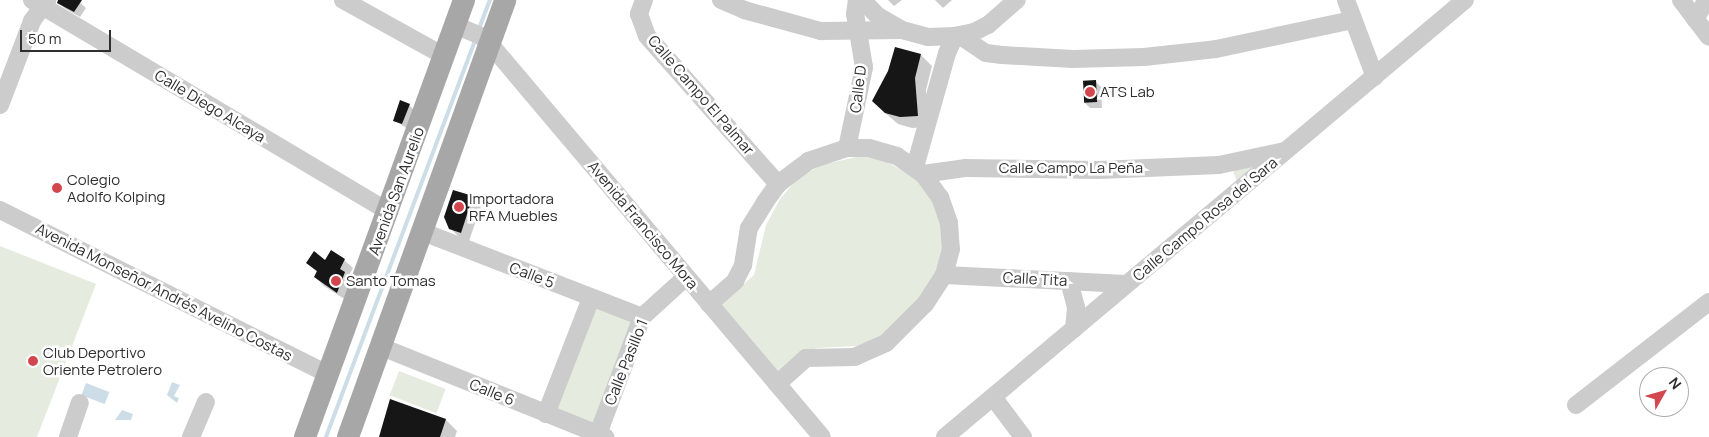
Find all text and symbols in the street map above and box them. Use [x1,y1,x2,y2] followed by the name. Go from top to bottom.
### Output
[22,20,114,52] scale bar
[28,28,62,49] text: 50 m
[644,32,758,158] street label: Calle Campo El Palmar
[846,64,870,114] street label: Calle D
[151,66,269,146] street label: Calle Diego Alcaya
[1100,83,1155,101] place label: ATS Lab
[1084,86,1096,98] marker: ATS Lab
[364,124,428,258] street label: Avenida San Aurelio
[1129,153,1281,285] street label: Calle Campo Rosa del Sara
[584,157,702,293] street label: Avenida Francisco Mora
[999,159,1143,177] street label: Calle Campo La Peña
[67,170,166,205] place label: Colegio Adolfo Kolping
[51,182,63,194] marker: Colegio Adolfo Kolping
[469,189,558,224] place label: Importadora RFA Muebles
[453,201,465,213] marker: Importadora RFA Muebles
[33,219,295,365] street label: Avenida Monseñor Andrés Avelino Costas
[507,258,557,292] street label: Calle 5
[1002,268,1068,290] street label: Calle Tita
[346,272,436,290] place label: Santo Tomas
[330,275,342,287] marker: Santo Tomas
[601,316,651,408] street label: Calle Pasillo 1
[43,343,162,378] place label: Club Deportivo Oriente Petrolero
[27,355,39,367] marker: Club Deportivo Oriente Petrolero
[1639,367,1689,417] north arrow
[1665,373,1686,393] text: N
[467,375,517,409] street label: Calle 6

